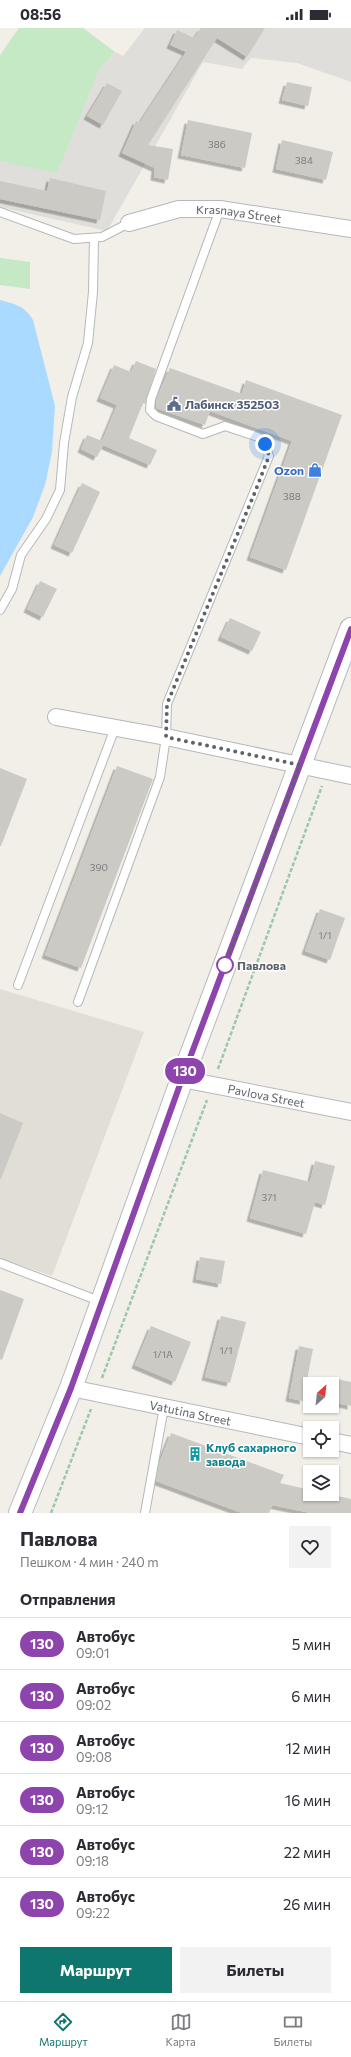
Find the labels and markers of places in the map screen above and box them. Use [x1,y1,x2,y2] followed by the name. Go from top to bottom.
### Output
[166,396,182,412] public building icon: Лабинск 352503
[185,397,279,411] place label: Лабинск 352503
[307,462,323,478] shop icon: Ozon
[274,463,304,477] place label: Ozon
[216,956,234,974] marker: Павлова
[237,958,286,972] place label: Павлова
[206,1440,296,1468] place label: Клуб сахарного завода
[187,1446,203,1462] building icon: Клуб сахарного завода

